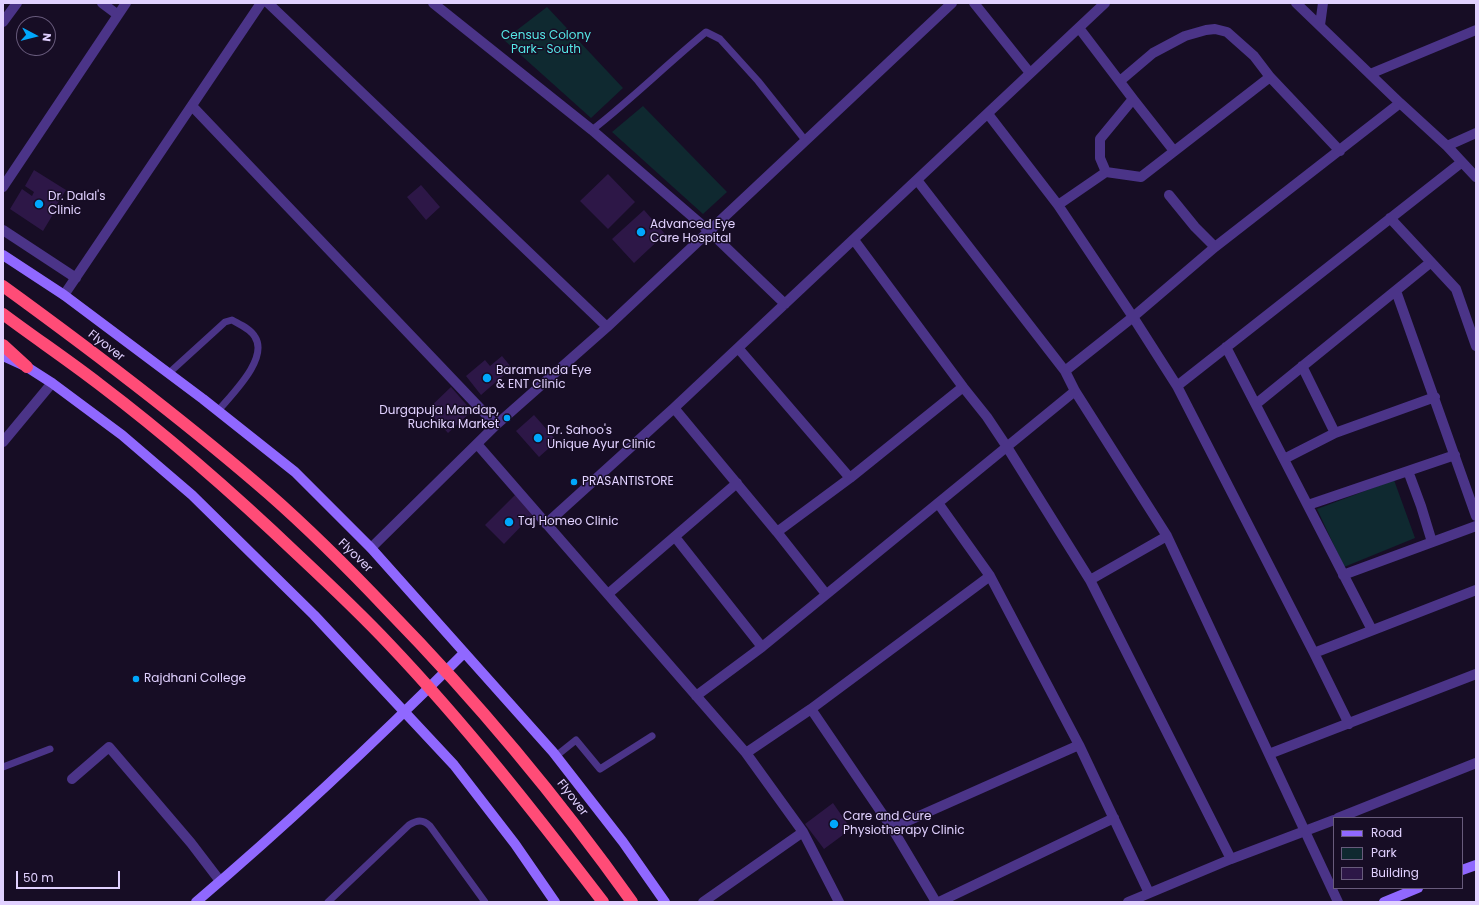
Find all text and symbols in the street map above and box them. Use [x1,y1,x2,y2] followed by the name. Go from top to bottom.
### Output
[16,16,56,56] north arrow
[501,29,591,57] park label: Census Colony Park- South
[38,32,55,42] text: N
[48,190,105,218] place label: Dr. Dalal's Clinic
[33,198,45,210] marker: Dr. Dalal's Clinic
[650,218,735,246] place label: Advanced Eye Care Hospital
[635,226,647,238] marker: Advanced Eye Care Hospital
[85,327,127,365] street label: Flyover
[496,364,592,392] place label: Baramunda Eye & ENT Clinic
[481,372,493,384] marker: Baramunda Eye & ENT Clinic
[379,404,499,432] place label: Durgapuja Mandap, Ruchika Market
[502,413,512,423] marker: Durgapuja Mandap, Ruchika Market
[547,424,655,452] place label: Dr. Sahoo's Unique Ayur Clinic
[532,432,544,444] marker: Dr. Sahoo's Unique Ayur Clinic
[582,475,674,489] place label: PRASANTISTORE
[569,477,579,487] marker: PRASANTISTORE
[518,515,619,529] place label: Taj Homeo Clinic
[503,516,515,528] marker: Taj Homeo Clinic
[335,536,375,576] street label: Flyover
[144,672,246,686] place label: Rajdhani College
[131,674,141,684] marker: Rajdhani College
[553,777,591,819] street label: Flyover
[843,810,965,838] place label: Care and Cure Physiotherapy Clinic
[1333,817,1463,889] legend
[828,818,840,830] marker: Care and Cure Physiotherapy Clinic
[1371,824,1402,841] text: Road
[1371,844,1397,861] text: Park
[18,863,122,889] scale bar
[1371,864,1419,881] text: Building
[23,869,54,886] text: 50 m

